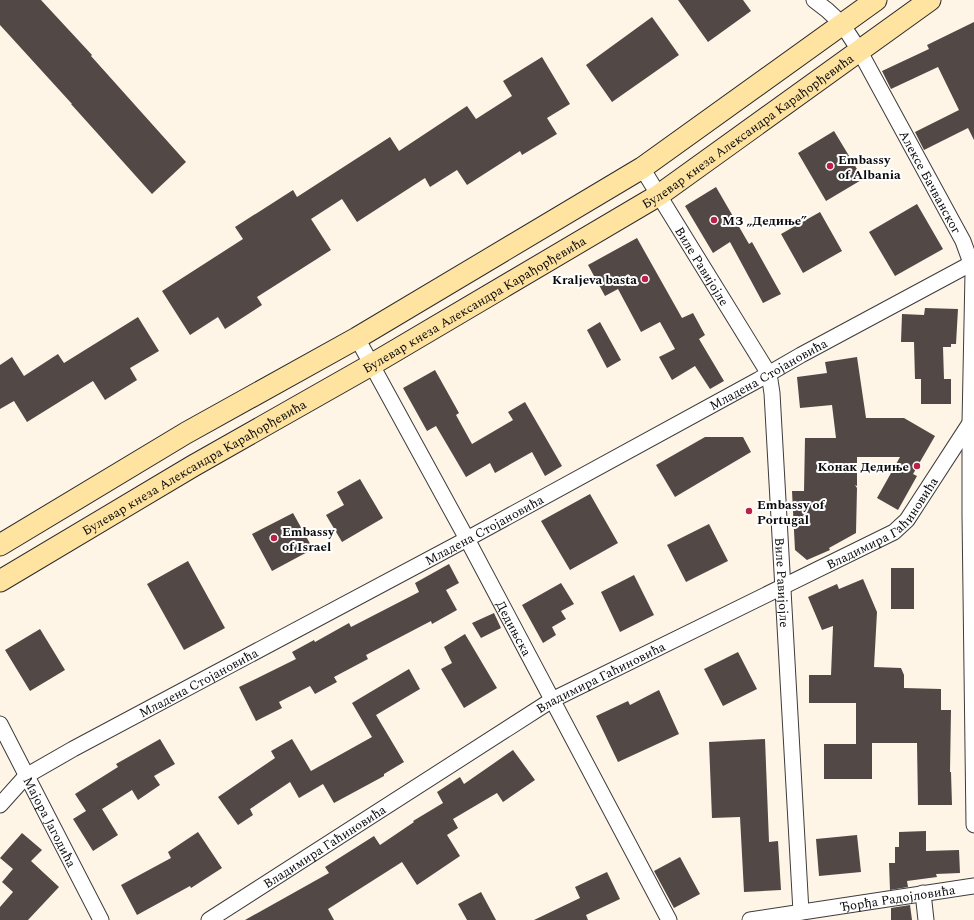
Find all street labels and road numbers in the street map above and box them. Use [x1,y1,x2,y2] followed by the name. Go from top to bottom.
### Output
[638,49,859,214] street label: Булевар кнеза Александра Карађорђевића
[894,127,966,238] street label: Алексе Бачванског
[669,223,734,310] street label: Виле Равијојле
[359,231,591,379] street label: Булевар кнеза Александра Карађорђевића
[706,333,832,416] street label: Младена Стојановића
[78,394,311,541] street label: Булевар кнеза Александра Карађорђевића
[823,473,944,575] street label: Владимира Гаћиновића
[421,490,548,571] street label: Младена Стојановића
[769,537,794,628] street label: Виле Равијојле
[490,597,537,660] street label: Дедињска
[532,637,669,719] street label: Владимира Гаћиновића
[135,643,262,723] street label: Младена Стојановића
[18,773,82,872] street label: Мајора Јагодића
[260,800,391,894] street label: Владимира Гаћиновића
[838,880,957,917] street label: Ђорђа Радојловића

